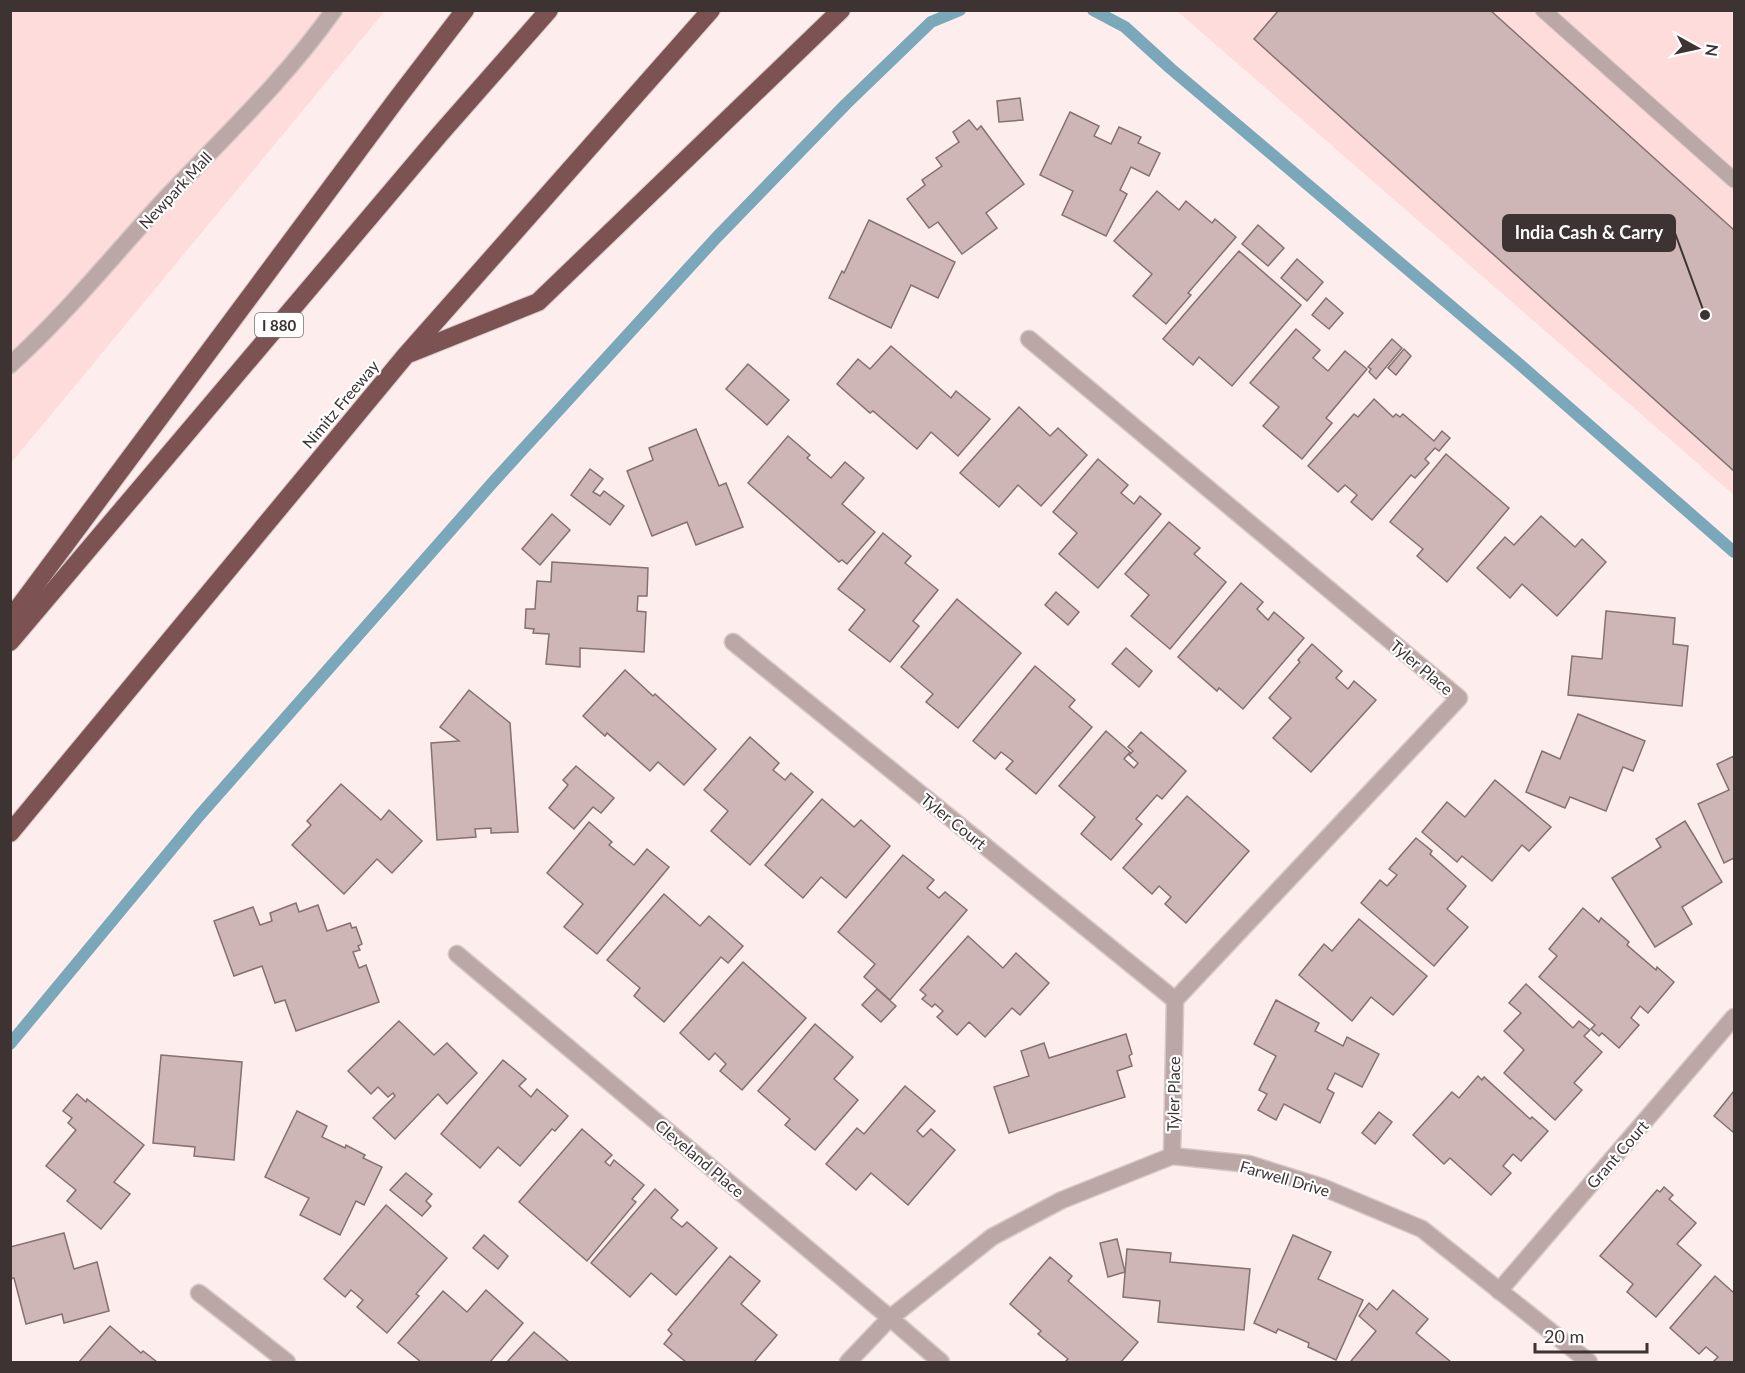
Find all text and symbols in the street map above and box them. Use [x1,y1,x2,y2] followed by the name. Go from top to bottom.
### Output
[1667,18,1727,78] north arrow
[1702,43,1723,58] text: N
[135,148,215,232] street label: Newpark Mall
[1503,215,1675,251] callout: India Cash & Carry
[1515,221,1664,243] text: India Cash & Carry
[255,313,303,337] road number: I 880
[298,356,383,452] street label: Nimitz Freeway
[1387,636,1457,698] street label: Tyler Place
[918,789,991,853] street label: Tyler Court
[1163,1056,1183,1132] street label: Tyler Place
[652,1115,748,1201] street label: Cleveland Place
[1582,1116,1652,1192] street label: Grant Court
[1238,1156,1332,1200] street label: Farwell Drive
[1535,1316,1648,1354] scale bar
[1544,1325,1584,1347] text: 20 m

